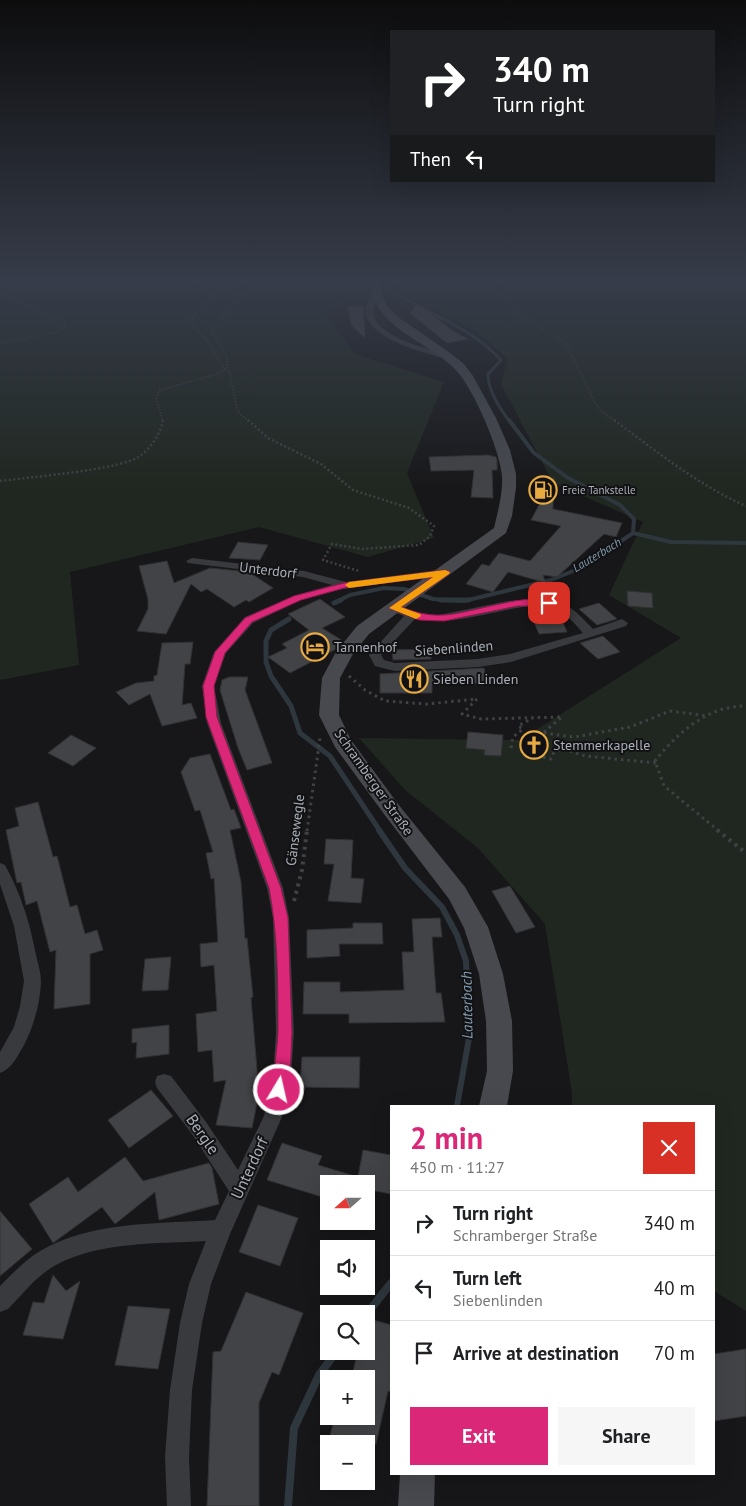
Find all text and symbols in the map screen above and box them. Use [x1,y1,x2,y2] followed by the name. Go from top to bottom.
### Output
[493,46,590,92] text: 340 m
[410,50,475,115] icon: right
[493,90,585,118] text: Turn right
[461,145,489,173] icon: left
[410,147,451,171] text: Then
[528,475,558,505] fuel station icon: Freie Tankstelle
[562,483,636,497] place label: Freie Tankstelle
[570,534,624,575] water label: Lauterbach
[238,558,298,583] street label: Unterdorf
[528,582,570,624] pin
[535,589,563,617] icon: arrive
[300,632,330,662] hotel icon: Tannenhof
[414,636,494,660] street label: Siebenlinden
[334,638,397,656] place label: Tannenhof
[399,664,429,694] restaurant icon: Sieben Linden
[433,670,518,688] place label: Sieben Linden
[330,725,418,839] street label: Schramberger Straße
[519,730,549,760] church icon: Stemmerkapelle
[553,736,650,754] place label: Stemmerkapelle
[282,793,308,867] street label: Gänsewegle
[456,971,477,1039] water label: Lauterbach
[252,1063,304,1115] position arrow
[182,1110,224,1158] street label: Bergle
[410,1118,483,1157] text: 2 min
[643,1122,695,1174] button: close
[226,1133,272,1202] street label: Unterdorf
[410,1157,505,1177] text: 450 m · 11:27
[320,1175,375,1230] north arrow
[320,1175,375,1490] map controls
[453,1201,533,1225] text: Turn right
[410,1209,438,1237] icon: right
[643,1211,695,1235] text: 340 m
[453,1225,597,1245] text: Schramberger Straße
[320,1240,375,1295] button: sound
[453,1266,522,1290] text: Turn left
[410,1274,438,1302] icon: left
[654,1276,695,1300] text: 40 m
[453,1290,543,1310] text: Siebenlinden
[320,1305,375,1360] button: search
[410,1339,438,1367] icon: arrive
[453,1341,619,1365] text: Arrive at destination
[654,1341,695,1365] text: 70 m
[320,1370,375,1425] button: +
[410,1407,548,1465] button: Exit
[558,1407,695,1465] button: Share
[320,1435,375,1490] button: −

